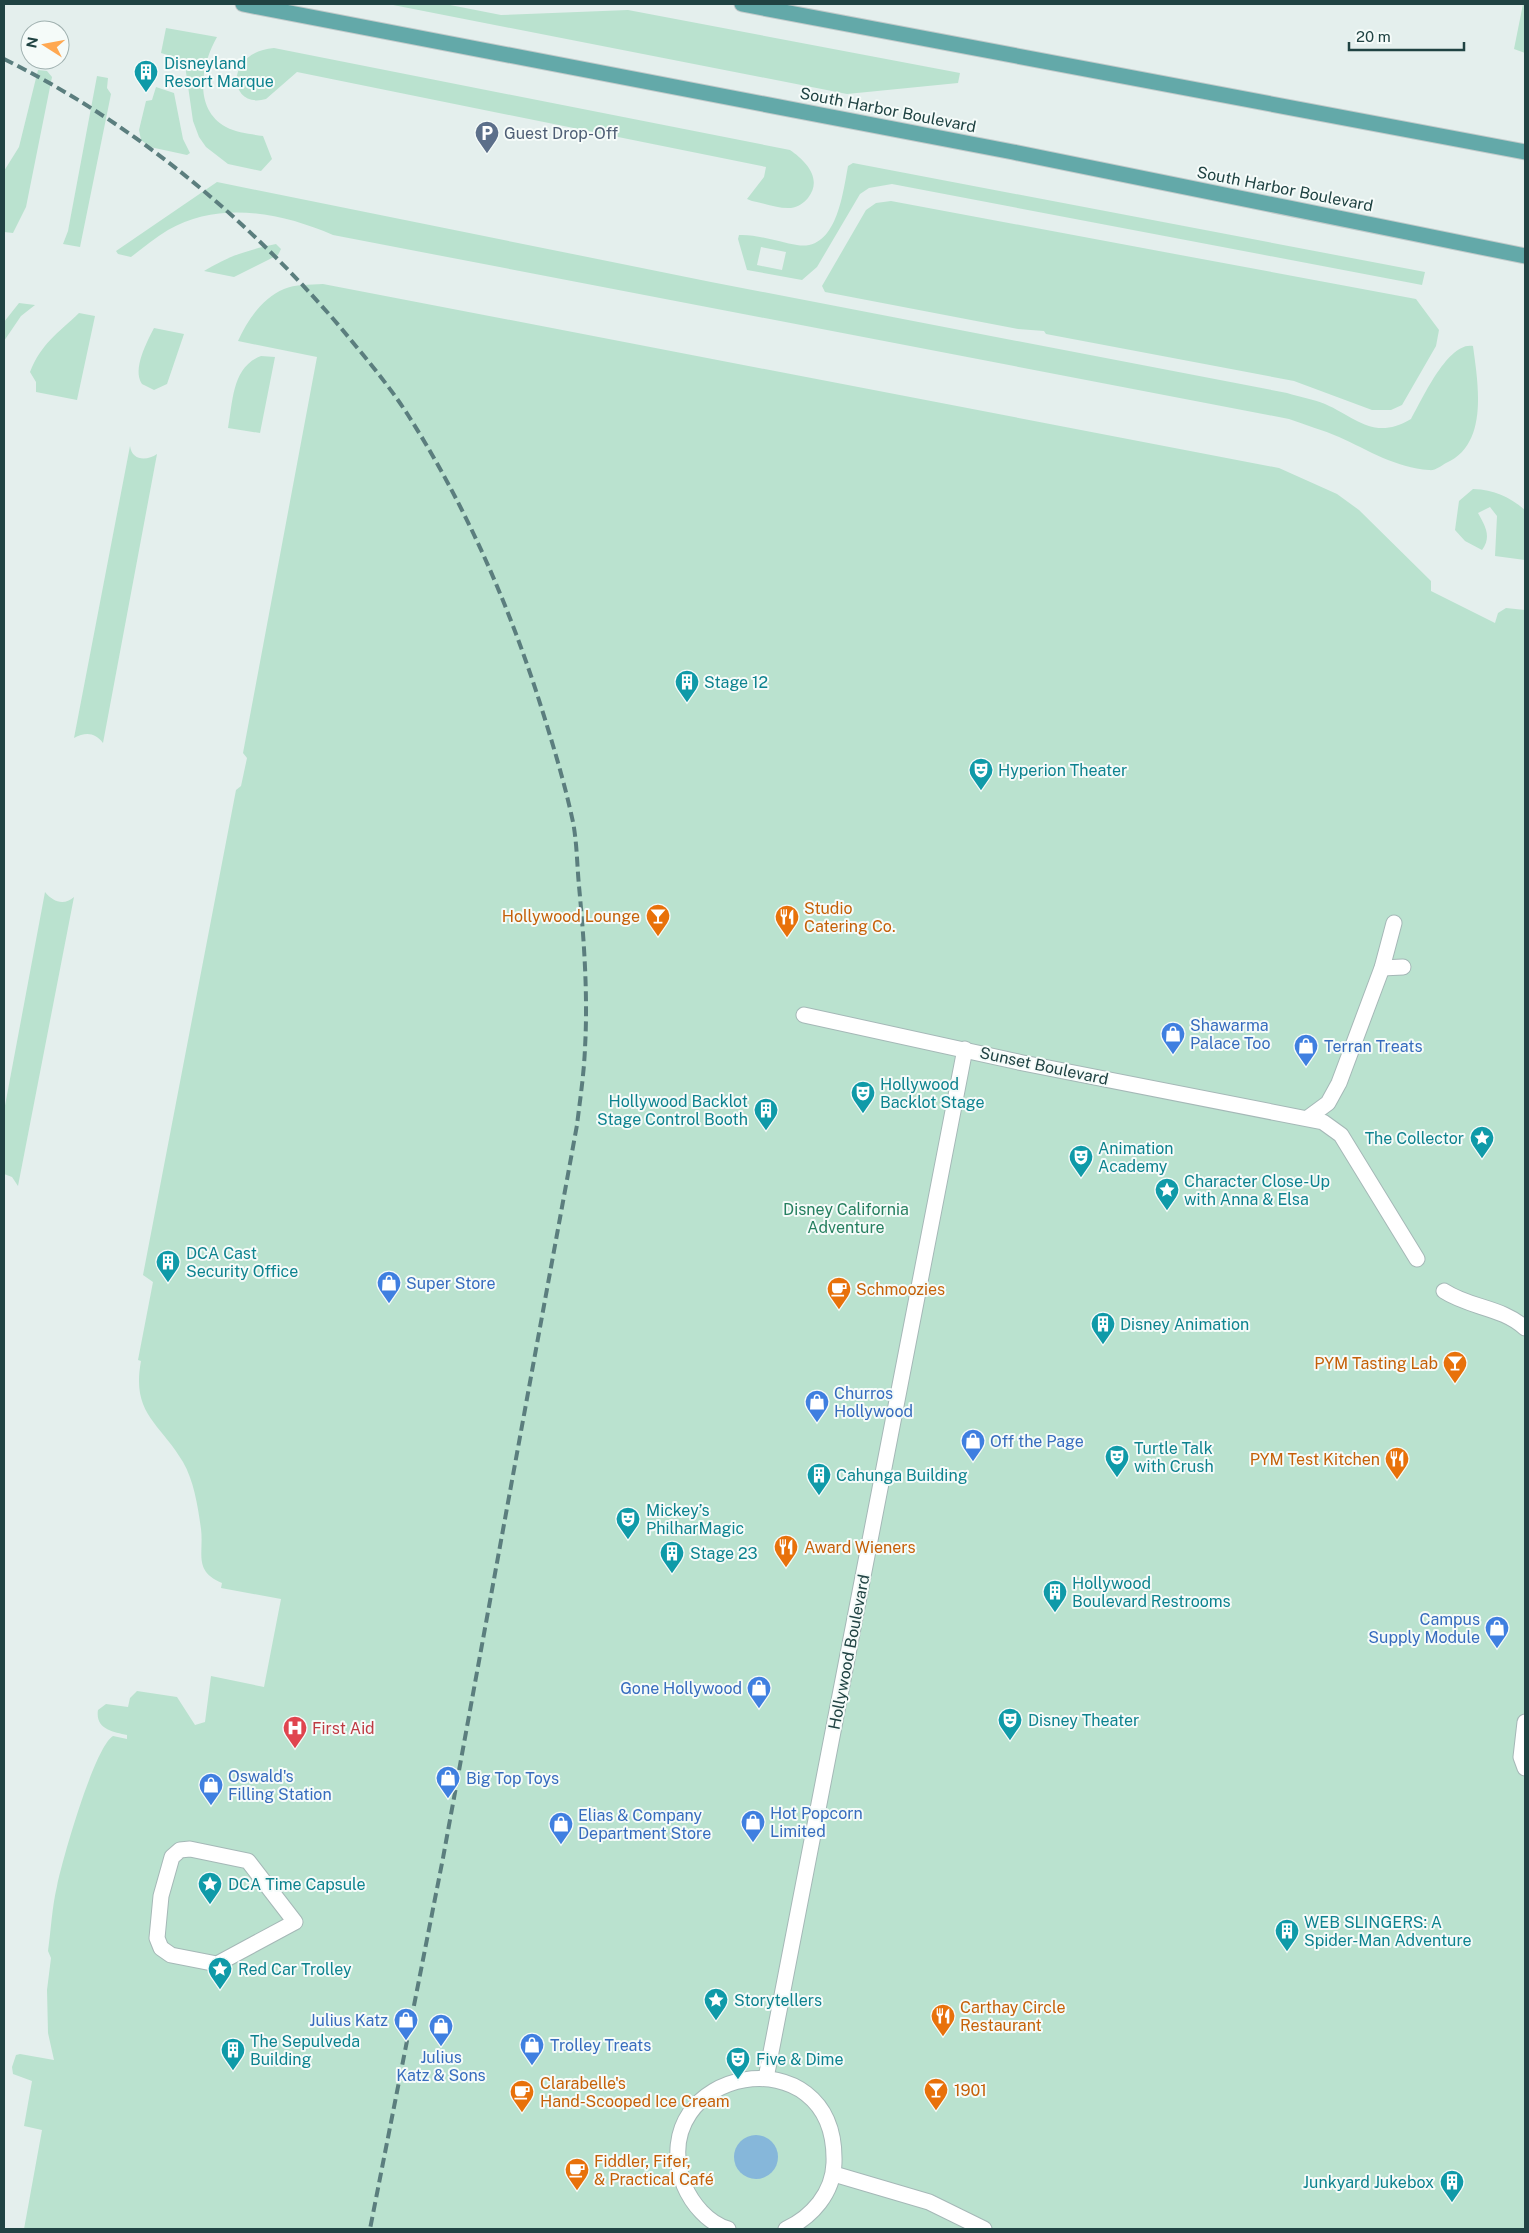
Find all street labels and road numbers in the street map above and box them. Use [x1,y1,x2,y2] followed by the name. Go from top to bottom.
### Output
[798,84,978,136] street label: South Harbor Boulevard
[1195,163,1375,215] street label: South Harbor Boulevard
[978,1043,1110,1089] street label: Sunset Boulevard
[825,1573,873,1731] street label: Hollywood Boulevard

